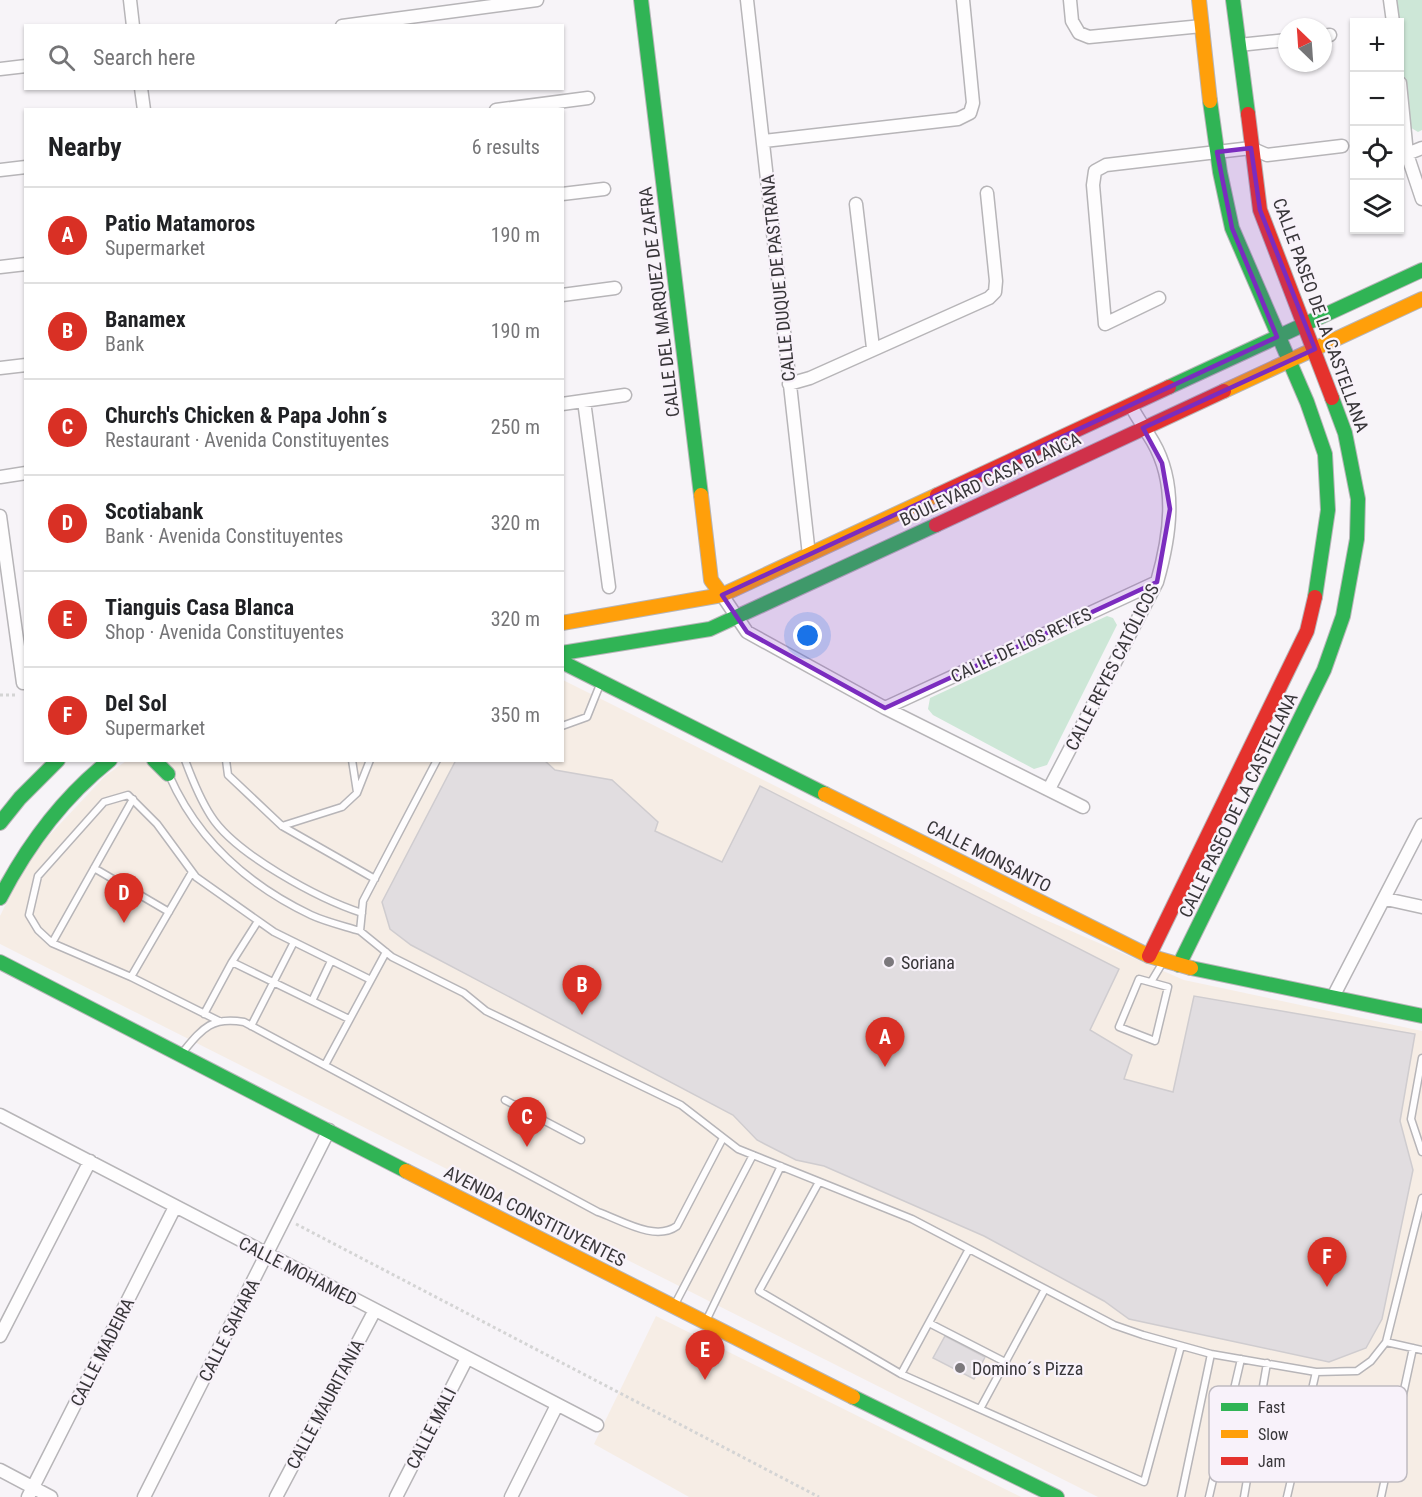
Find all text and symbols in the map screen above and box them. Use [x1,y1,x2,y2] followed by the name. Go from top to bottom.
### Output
[1278,18,1332,72] north arrow
[1350,18,1404,234] map controls
[1350,18,1404,72] button: +
[24,24,564,90] search box
[45,41,78,74] icon: search
[93,45,195,70] text: Search here
[1350,72,1404,126] button: −
[1350,126,1404,180] button: locate
[48,132,122,162] text: Nearby
[472,135,540,159] text: 6 results
[757,173,799,383] street label: CALLE DUQUE DE PASTRANA
[1350,180,1404,234] button: layers
[634,185,684,418] street label: CALLE DEL MARQUEZ DE ZAFRA
[1269,195,1373,435] street label: CALLE PASEO DE LA CASTELLANA
[105,211,255,236] text: Patio Matamoros
[62,223,73,247] text: A
[491,223,540,247] text: 190 m
[105,236,205,260] text: Supermarket
[105,307,186,332] text: Banamex
[62,319,73,343] text: B
[491,319,540,343] text: 190 m
[105,332,144,356] text: Bank
[105,403,387,428] text: Church's Chicken & Papa John´s
[62,415,73,439] text: C
[491,415,540,439] text: 250 m
[105,428,389,452] text: Restaurant · Avenida Constituyentes
[896,428,1084,530] street label: BOULEVARD CASA BLANCA
[105,499,203,524] text: Scotiabank
[62,511,73,535] text: D
[491,511,540,535] text: 320 m
[105,524,343,548] text: Bank · Avenida Constituyentes
[1061,580,1163,754] street label: CALLE REYES CATÓLICOS
[105,595,294,620] text: Tianguis Casa Blanca
[947,603,1095,687] street label: CALLE DE LOS REYES
[63,607,72,631] text: E
[491,607,540,631] text: 320 m
[105,620,344,644] text: Shop · Avenida Constituyentes
[793,621,822,650] your location
[1174,689,1302,921] street label: CALLE PASEO DE LA CASTELLANA
[105,691,167,716] text: Del Sol
[63,703,72,727] text: F
[491,703,540,727] text: 350 m
[105,716,205,740] text: Supermarket
[923,816,1055,896] street label: CALLE MONSANTO
[104,874,144,923] pin: D
[901,952,955,973] place label: Soriana
[882,955,896,969] marker: Soriana
[562,966,602,1015] pin: B
[866,1018,904,1067] pin: A
[508,1098,546,1147] pin: C
[441,1161,629,1271] street label: AVENIDA CONSTITUYENTES
[235,1232,361,1310] street label: CALLE MOHAMED
[1308,1238,1346,1287] pin: F
[194,1275,264,1385] street label: CALLE SAHARA
[66,1294,139,1410] street label: CALLE MADEIRA
[686,1330,724,1380] pin: E
[282,1335,368,1472] street label: CALLE MAURITANIA
[972,1358,1083,1379] place label: Domino´s Pizza
[953,1361,967,1375] marker: Domino´s Pizza
[402,1384,460,1472] street label: CALLE MALI
[1209,1386,1407,1482] legend
[1258,1398,1285,1417] text: Fast
[1258,1425,1288,1444] text: Slow
[1258,1452,1285,1471] text: Jam

